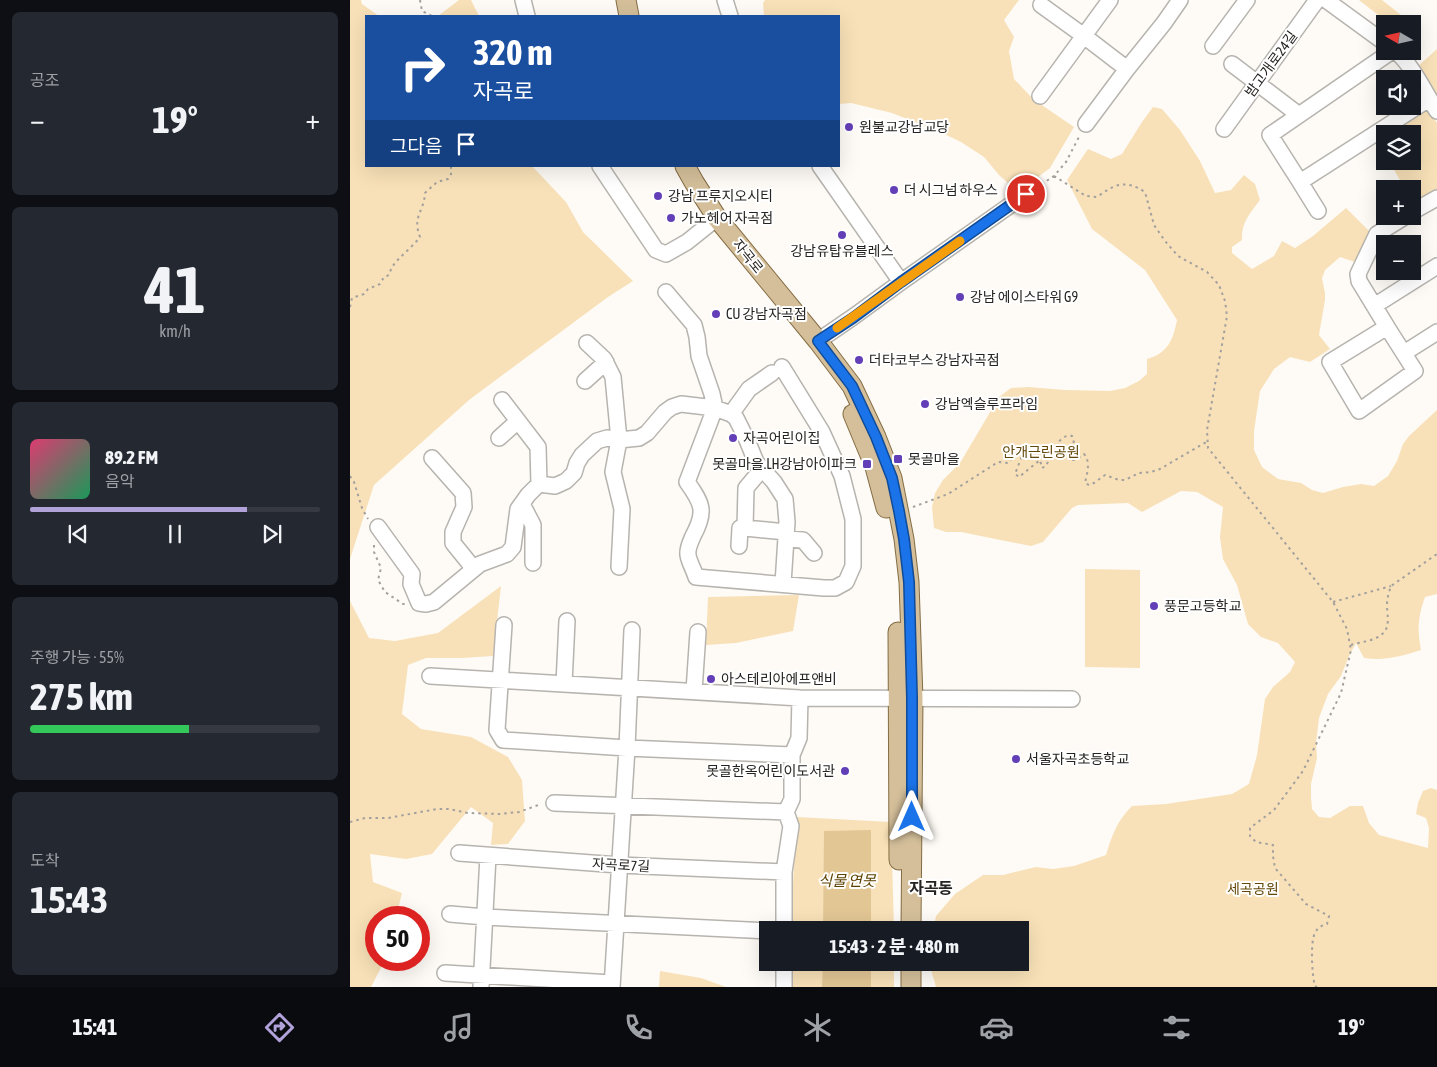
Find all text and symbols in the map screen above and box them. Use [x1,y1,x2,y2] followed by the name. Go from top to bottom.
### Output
[1376,15,1421,60] north arrow
[1376,15,1421,280] map controls
[1242,28,1300,100] street label: 밤고개로24길
[473,32,552,72] text: 320 m
[390,35,455,100] icon: right
[1376,70,1421,115] button: sound
[30,71,59,89] text: 공조
[473,78,534,104] text: 자곡로
[152,98,198,141] text: 19°
[30,103,45,135] text: −
[305,103,320,135] text: +
[859,119,949,135] place label: 원불교강남교당
[843,121,855,133] marker: 원불교강남교당
[1376,125,1421,170] button: layers
[452,130,480,158] icon: arrive
[390,135,442,157] text: 그다음
[1005,173,1047,215] pin
[1012,180,1040,208] icon: arrive
[1376,180,1421,225] button: +
[904,182,998,198] place label: 더 시그넘 하우스
[888,184,900,196] marker: 더 시그넘 하우스
[668,188,773,204] place label: 강남 프루지오시티
[652,190,664,202] marker: 강남 프루지오시티
[681,210,773,226] place label: 가노헤어 자곡점
[665,212,677,224] marker: 가노헤어 자곡점
[836,229,848,241] marker: 강남유탑유블레스
[1376,235,1421,280] button: −
[730,236,766,276] street label: 자곡로
[790,243,894,259] place label: 강남유탑유블레스
[144,252,206,327] text: 41
[970,289,1078,305] place label: 강남 에이스타워 G9
[954,291,966,303] marker: 강남 에이스타워 G9
[726,306,807,322] place label: CU 강남자곡점
[710,308,722,320] marker: CU 강남자곡점
[159,322,191,340] text: km/h
[869,352,1000,368] place label: 더타코부스 강남자곡점
[853,354,865,366] marker: 더타코부스 강남자곡점
[935,396,1038,412] place label: 강남엑슬루프라임
[919,398,931,410] marker: 강남엑슬루프라임
[743,430,820,446] place label: 자곡어린이집
[727,432,739,444] marker: 자곡어린이집
[1002,444,1080,460] park label: 안개근린공원
[105,446,158,468] text: 89.2 FM
[908,451,960,467] place label: 못골마을
[892,453,904,465] marker: 못골마을
[712,456,857,472] place label: 못골마을.LH강남아이파크
[861,458,873,470] marker: 못골마을.LH강남아이파크
[105,472,134,490] text: 음악
[64,520,92,548] icon: previous
[161,520,189,548] icon: pause
[258,520,286,548] icon: next
[1164,598,1241,614] place label: 풍문고등학교
[1148,600,1160,612] marker: 풍문고등학교
[30,648,124,666] text: 주행 가능 · 55%
[721,671,837,687] place label: 아스테리아에프앤비
[705,673,717,685] marker: 아스테리아에프앤비
[30,675,133,718] text: 275 km
[1026,751,1129,767] place label: 서울자곡초등학교
[1010,753,1022,765] marker: 서울자곡초등학교
[706,763,835,779] place label: 못골한옥어린이도서관
[839,765,851,777] marker: 못골한옥어린이도서관
[885,790,937,842] position arrow
[30,851,59,869] text: 도착
[592,855,650,875] street label: 자곡로7길
[818,872,877,889] water label: 식물 연못
[30,878,108,921] text: 15:43
[909,879,953,897] district label: 자곡동
[1227,881,1279,897] park label: 세곡공원
[365,906,430,971] speed limit sign: 50
[829,935,959,957] text: 15:43 · 2 분 · 480 m
[262,1010,297,1045] icon: directions
[441,1010,476,1045] icon: music
[621,1010,656,1045] icon: phone
[800,1010,835,1045] icon: climate
[979,1010,1014,1045] icon: car
[1159,1010,1194,1045] icon: filters
[72,1014,117,1040] text: 15:41
[1338,1014,1365,1040] text: 19°

